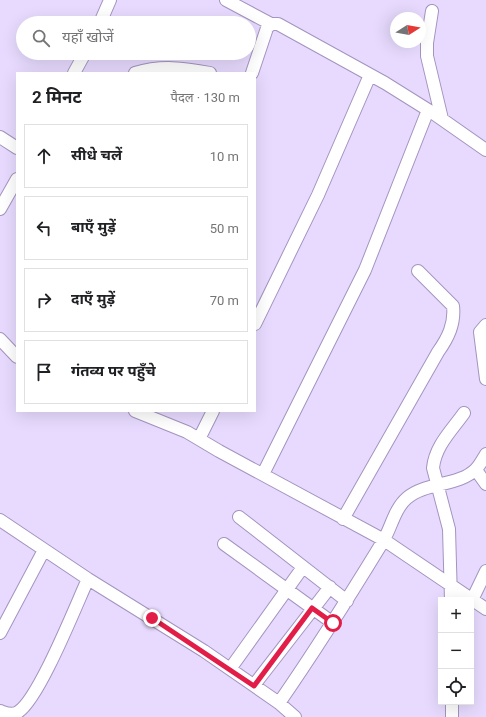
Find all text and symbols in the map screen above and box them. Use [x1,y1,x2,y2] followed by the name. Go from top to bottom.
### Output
[390,12,426,48] north arrow
[16,16,256,60] search box
[30,27,52,49] icon: search
[62,28,114,46] text: यहाँ खोजें
[32,87,82,107] text: 2 मिनट
[171,90,240,105] text: पैदल · 130 m
[33,145,55,167] icon: ahead
[71,146,122,164] text: सीधे चलें
[210,149,239,164] text: 10 m
[33,217,55,239] icon: left
[71,218,116,236] text: बाएँ मुड़ें
[210,221,239,236] text: 50 m
[33,289,55,311] icon: right
[71,290,115,308] text: दाएँ मुड़ें
[210,293,239,308] text: 70 m
[33,361,55,383] icon: arrive
[71,362,156,380] text: गंतव्य पर पहुँचे
[438,597,474,705] map controls
[438,597,474,633] button: +
[143,609,161,627] route end
[324,614,342,632] route start
[438,633,474,669] button: −
[438,669,474,705] button: locate

